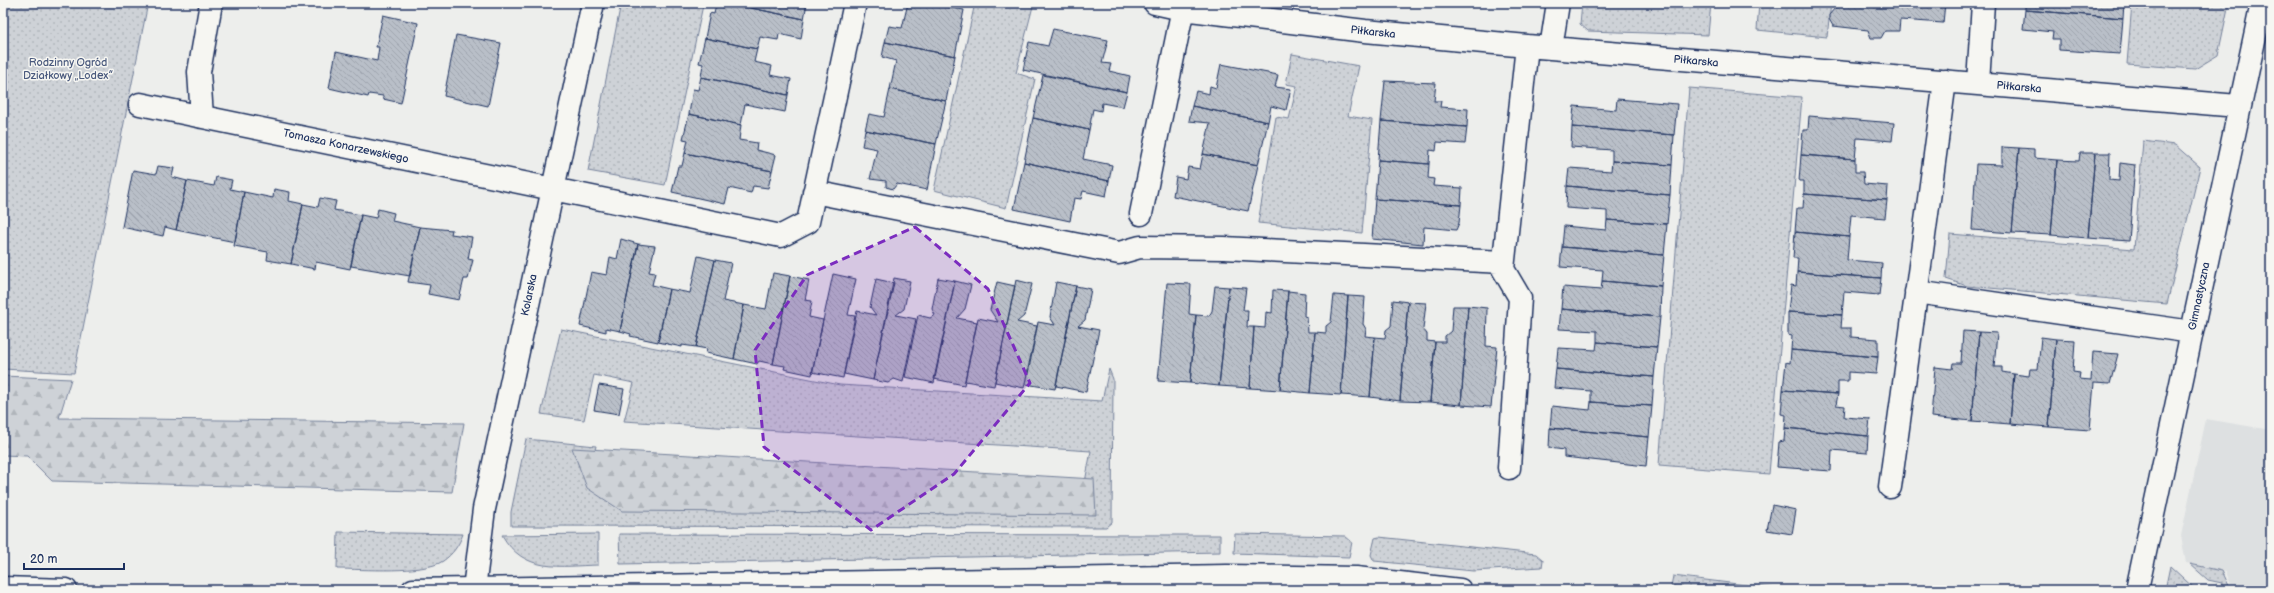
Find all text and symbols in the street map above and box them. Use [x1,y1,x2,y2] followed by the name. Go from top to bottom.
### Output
[1350,23,1396,41] street label: Piłkarska
[1673,53,1719,69] street label: Piłkarska
[23,56,113,82] park label: Rodzinny Ogród Działkowy „Lodex”
[1996,79,2042,95] street label: Piłkarska
[282,126,410,166] street label: Tomasza Konarzewskiego
[2185,261,2213,331] street label: Gimnastyczna
[518,273,540,317] street label: Kolarska
[24,545,124,571] scale bar
[30,552,57,567] text: 20 m

